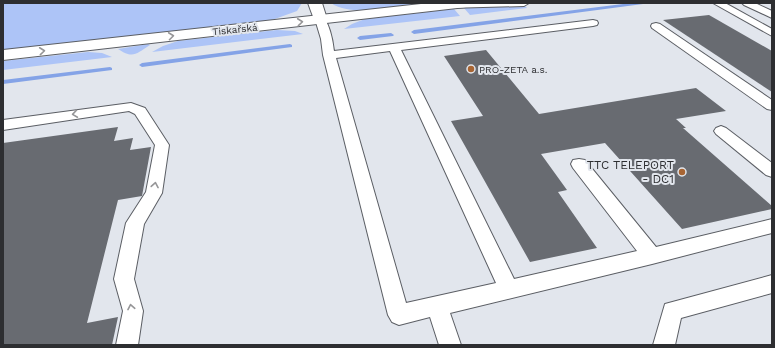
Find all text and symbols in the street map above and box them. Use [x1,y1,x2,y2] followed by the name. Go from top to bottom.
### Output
[297,17,303,26] one-way arrow
[212,22,259,37] street label: Tiskařská
[168,32,174,41] one-way arrow
[39,47,45,56] one-way arrow
[466,64,476,74] marker: PRO-ZETA a.s.
[479,64,547,75] place label: PRO-ZETA a.s.
[72,109,78,118] one-way arrow
[587,158,674,186] place label: TTC TELEPORT - DC1
[677,167,687,177] marker: TTC TELEPORT - DC1
[150,181,159,188] one-way arrow
[127,303,136,310] one-way arrow

